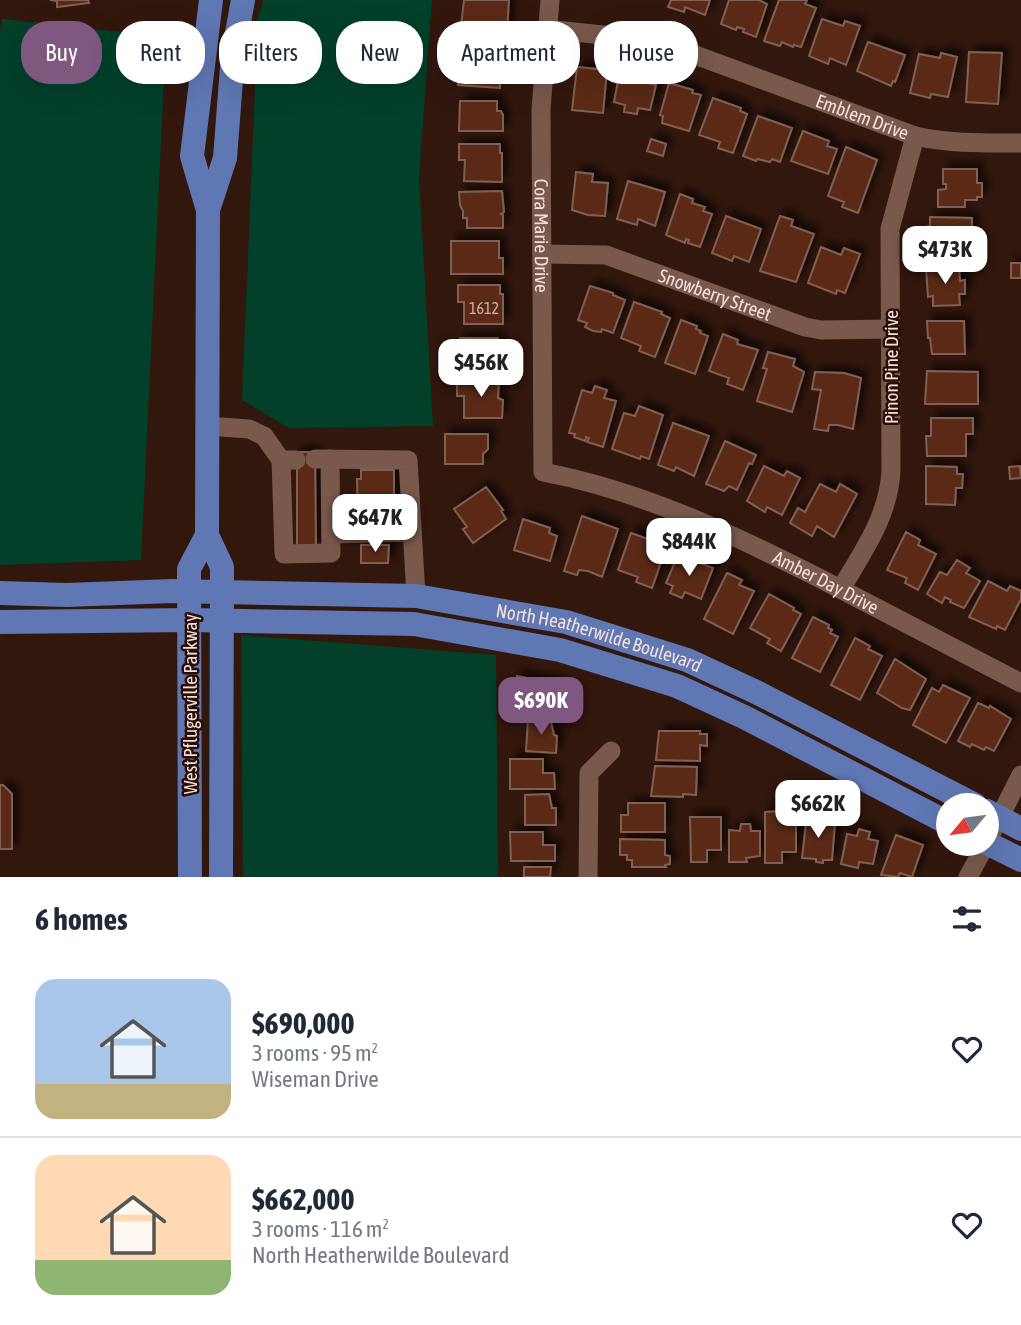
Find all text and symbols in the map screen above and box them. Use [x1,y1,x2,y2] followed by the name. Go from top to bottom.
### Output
[21,21,102,84] chip: Buy
[116,21,205,84] chip: Rent
[219,21,322,84] chip: Filters
[336,21,423,84] chip: New
[437,21,580,84] chip: Apartment
[594,21,698,84] chip: House
[813,89,912,144] street label: Emblem Drive
[530,179,553,293] street label: Cora Marie Drive
[896,226,994,286] pin: $473K
[918,236,972,262] text: $473K
[656,264,774,325] street label: Snowberry Street
[469,299,499,317] house number: 1612
[880,310,902,424] street label: Pinon Pine Drive
[432,340,530,399] pin: $456K
[454,349,508,375] text: $456K
[326,494,424,554] pin: $647K
[348,504,402,530] text: $647K
[640,518,738,578] pin: $844K
[662,528,716,554] text: $844K
[769,546,883,618] street label: Amber Day Drive
[494,599,705,676] street label: North Heatherwilde Boulevard
[179,614,201,794] street label: West Pflugerville Parkway
[492,678,590,737] pin: $690K
[514,687,568,713] text: $690K
[769,780,867,840] pin: $662K
[791,790,845,816] text: $662K
[936,793,999,856] north arrow
[936,793,999,856] map controls
[948,900,986,938] icon: filters
[35,902,128,936] text: 6 homes
[252,1006,355,1040] text: $690,000
[91,1007,175,1091] icon: home
[948,1030,986,1068] icon: heart
[252,1040,378,1066] text: 3 rooms · 95 m²
[252,1066,379,1092] text: Wiseman Drive
[252,1182,355,1216] text: $662,000
[91,1183,175,1267] icon: home
[948,1206,986,1244] icon: heart
[252,1216,389,1242] text: 3 rooms · 116 m²
[252,1242,509,1268] text: North Heatherwilde Boulevard

